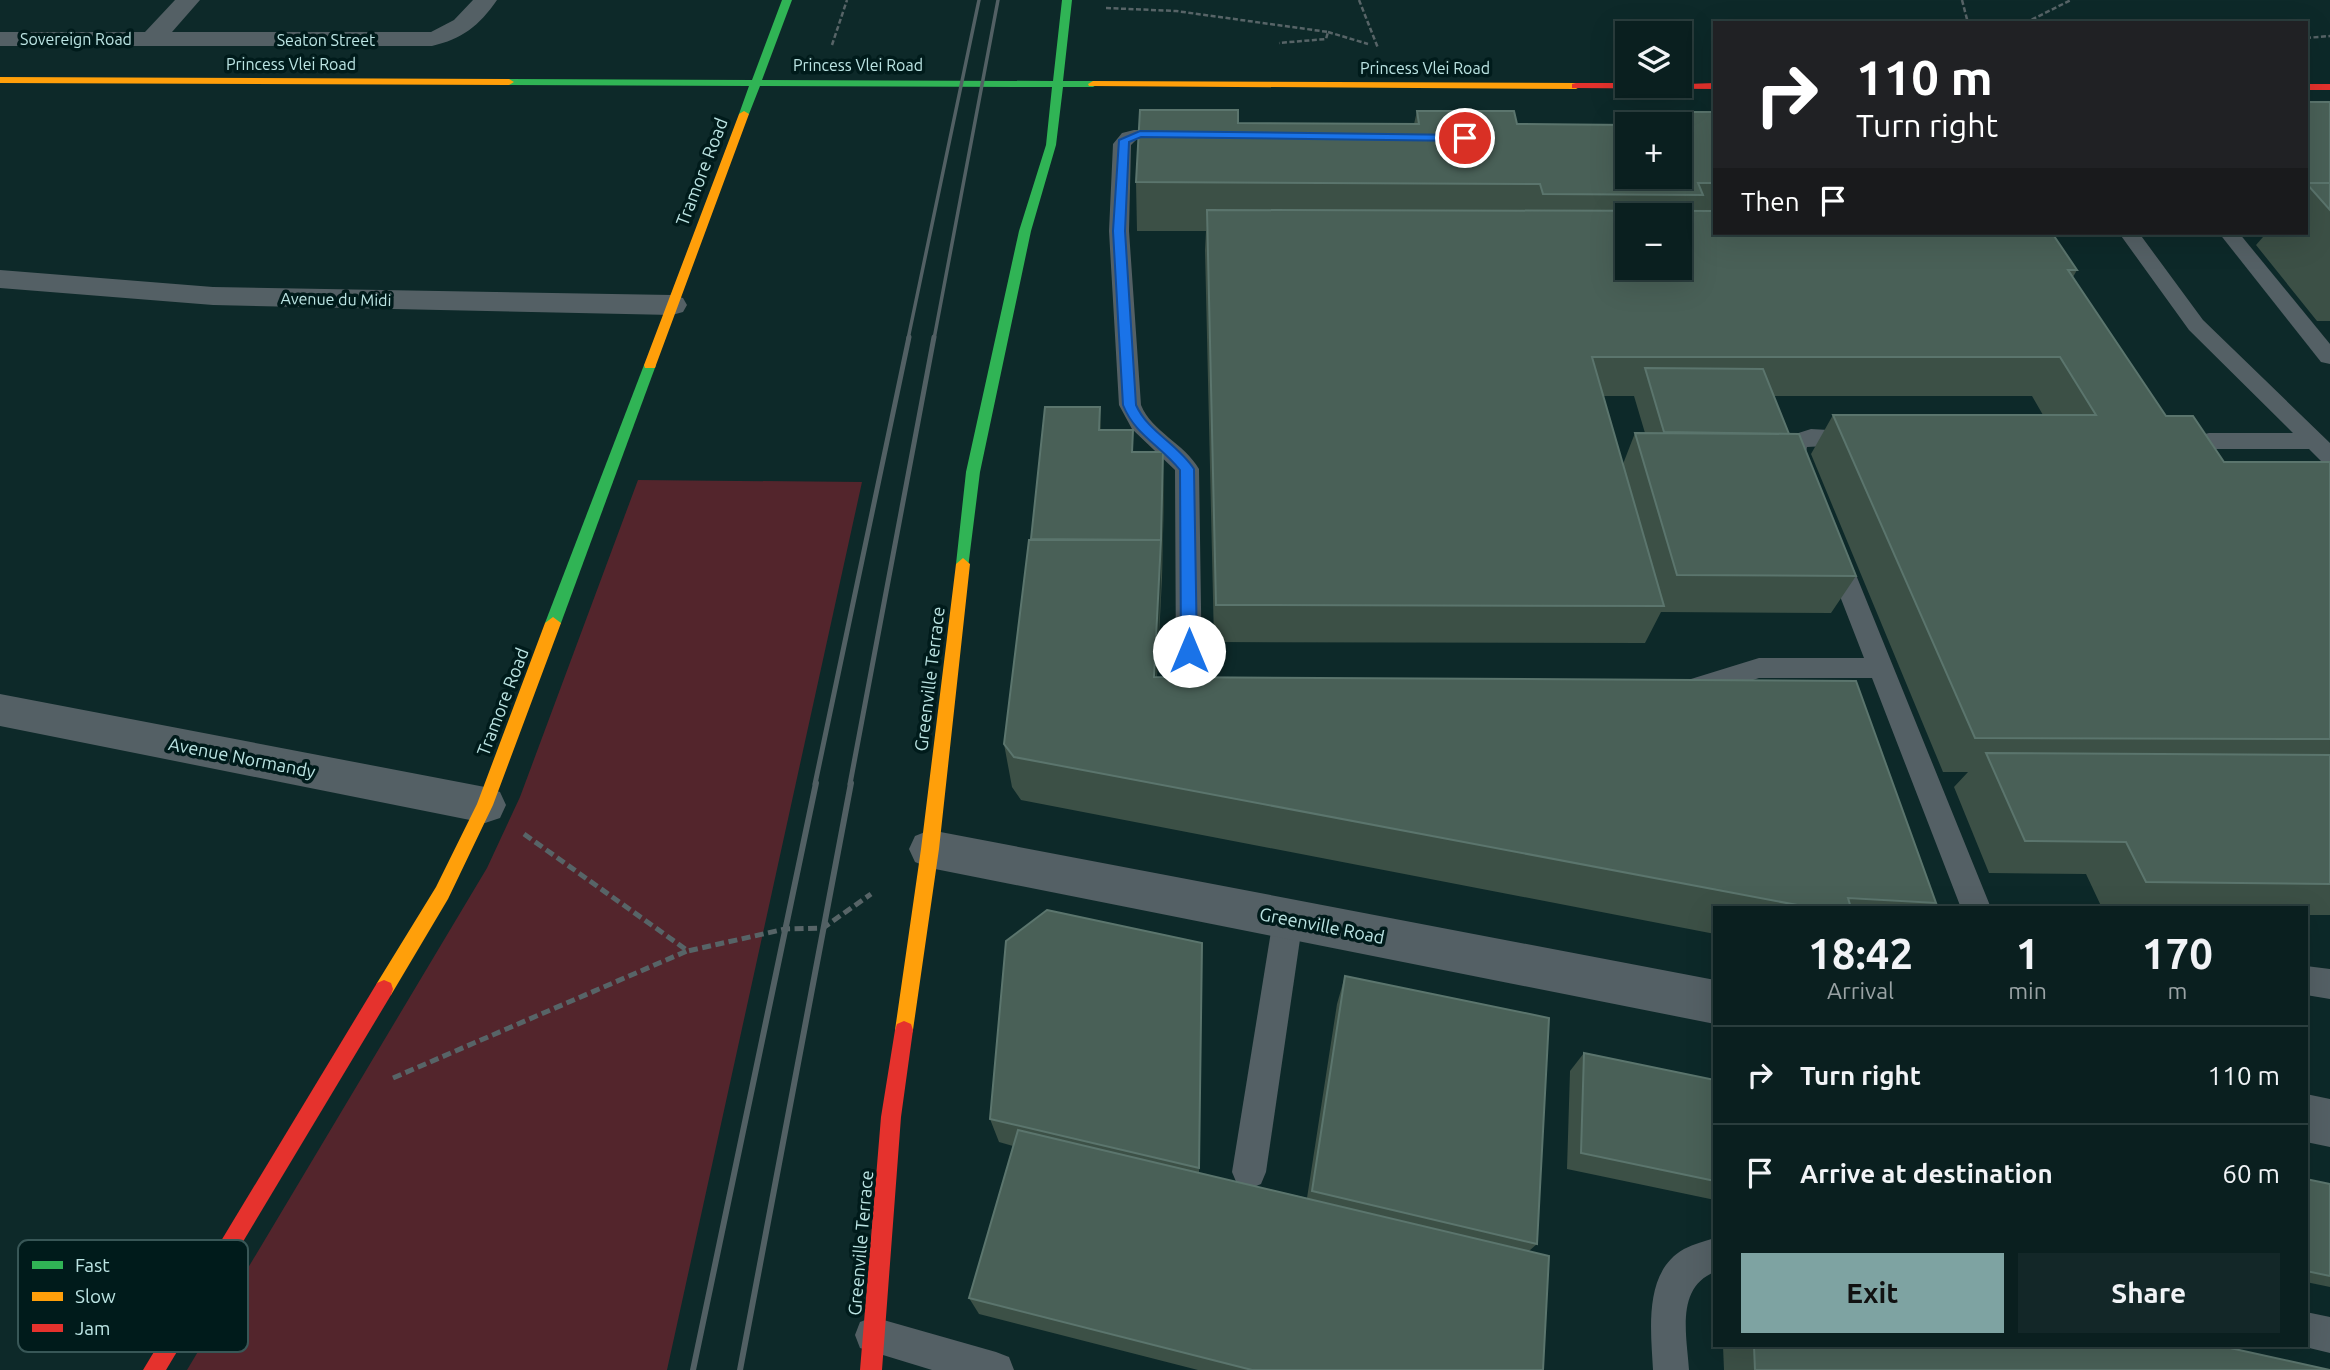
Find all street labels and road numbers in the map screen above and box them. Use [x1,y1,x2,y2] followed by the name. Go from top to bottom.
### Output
[20,30,132,48] street label: Sovereign Road
[277,31,376,49] street label: Seaton Street
[226,55,356,73] street label: Princess Vlei Road
[793,56,923,74] street label: Princess Vlei Road
[1360,59,1490,77] street label: Princess Vlei Road
[671,115,731,228] street label: Tramore Road
[280,289,392,309] street label: Avenue du Midi
[910,605,948,752] street label: Greenville Terrace
[472,645,532,758] street label: Tramore Road
[167,733,318,781] street label: Avenue Normandy
[1258,903,1386,947] street label: Greenville Road
[844,1169,876,1316] street label: Greenville Terrace

